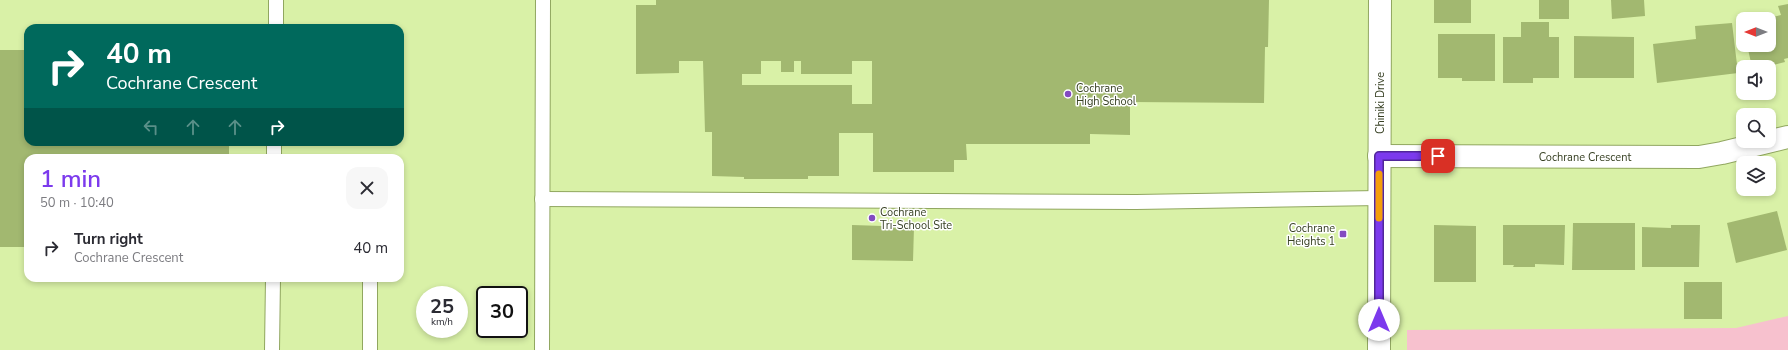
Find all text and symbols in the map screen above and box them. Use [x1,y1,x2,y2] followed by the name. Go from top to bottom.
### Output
[1736,12,1776,52] north arrow
[1736,12,1776,196] map controls
[106,35,172,73] text: 40 m
[40,40,92,92] icon: right
[1736,60,1776,100] button: sound
[106,71,257,95] text: Cochrane Crescent
[1373,72,1388,134] street label: Chiniki Drive
[1076,81,1137,109] place label: Cochrane High School
[1063,89,1073,99] marker: Cochrane High School
[1736,108,1776,148] button: search
[140,116,162,138] icon: left
[182,116,204,138] icon: ahead
[224,116,246,138] icon: ahead
[266,116,288,138] icon: right
[1421,139,1455,173] pin
[1427,145,1449,167] icon: arrive
[1539,150,1631,165] street label: Cochrane Crescent
[1736,156,1776,196] button: layers
[40,163,101,195] text: 1 min
[346,167,388,209] button: close
[40,194,114,212] text: 50 m · 10:40
[880,205,952,233] place label: Cochrane Tri-School Site
[867,213,877,223] marker: Cochrane Tri-School Site
[1287,221,1335,249] place label: Cochrane Heights 1
[74,229,143,249] text: Turn right
[1338,229,1348,239] marker: Cochrane Heights 1
[40,237,62,259] icon: right
[353,238,388,258] text: 40 m
[74,249,183,267] text: Cochrane Crescent
[476,286,528,338] speed limit sign: 30
[430,293,454,320] text: 25
[1358,299,1400,341] position arrow
[431,315,453,329] text: km/h

